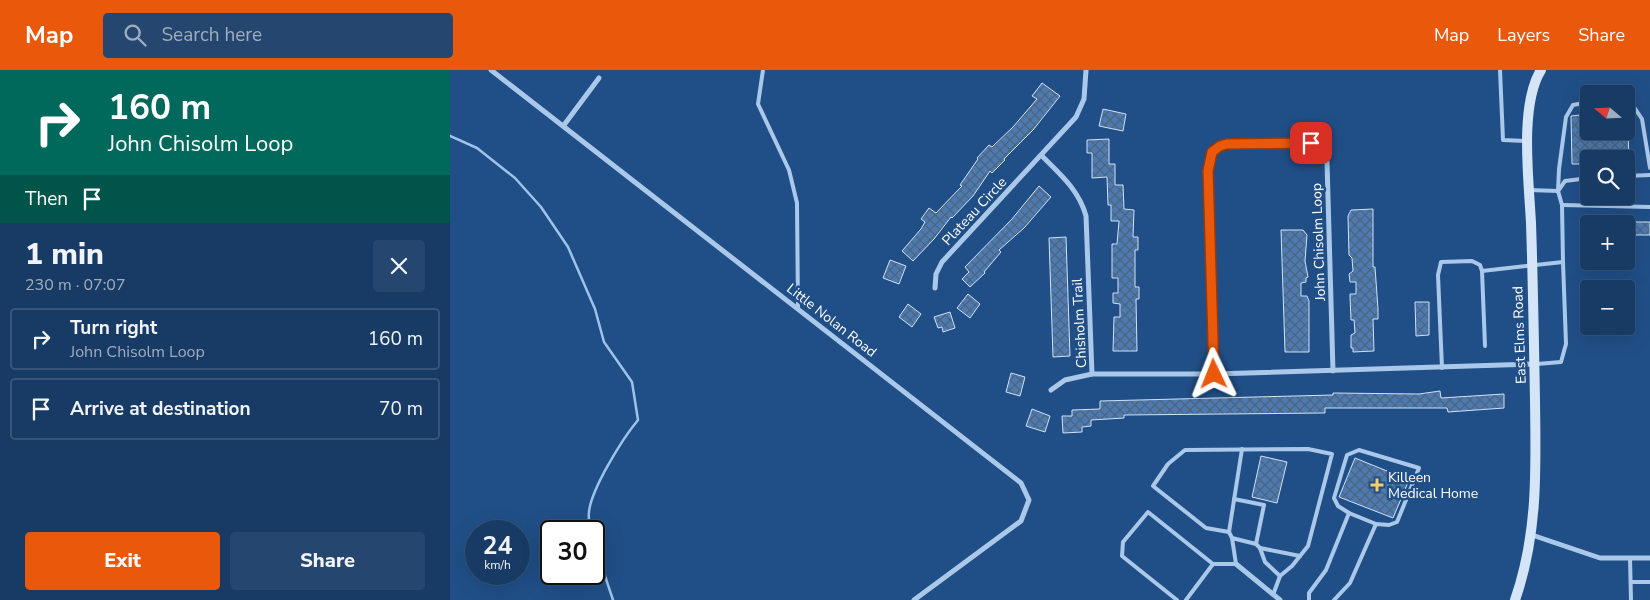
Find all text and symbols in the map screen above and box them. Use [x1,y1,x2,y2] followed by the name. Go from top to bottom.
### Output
[103,13,453,58] search box
[25,19,73,51] text: Map
[121,21,149,49] icon: search
[161,22,262,48] text: Search here
[1434,23,1469,47] text: Map
[1497,23,1550,47] text: Layers
[1578,23,1625,47] text: Share
[108,84,211,131] text: 160 m
[1580,85,1635,140] north arrow
[1580,85,1635,335] map controls
[25,90,90,155] icon: right
[1290,122,1332,164] pin
[108,129,293,159] text: John Chisolm Loop
[1297,129,1325,157] icon: arrive
[1580,150,1635,205] button: search
[938,173,1011,250] street label: Plateau Circle
[1307,183,1330,302] street label: John Chisolm Loop
[78,185,106,213] icon: arrive
[25,186,68,212] text: Then
[1580,215,1635,270] button: +
[25,234,104,275] text: 1 min
[373,240,425,292] button: close
[25,274,126,296] text: 230 m · 07:07
[1068,277,1091,368] street label: Chisholm Trail
[783,279,881,362] street label: Little Nolan Road
[1580,280,1635,335] button: −
[1508,286,1531,384] street label: East Elms Road
[70,315,157,341] text: Turn right
[27,325,55,353] icon: right
[368,326,423,352] text: 160 m
[70,341,205,363] text: John Chisolm Loop
[1187,347,1239,399] position arrow
[27,395,55,423] icon: arrive
[70,396,251,422] text: Arrive at destination
[379,396,423,422] text: 70 m
[1388,468,1478,503] place label: Killeen Medical Home
[1370,478,1384,492] marker: Killeen Medical Home
[540,520,605,585] speed limit sign: 30
[482,529,513,563] text: 24
[25,532,220,590] button: Exit
[230,532,425,590] button: Share
[484,557,511,573] text: km/h

